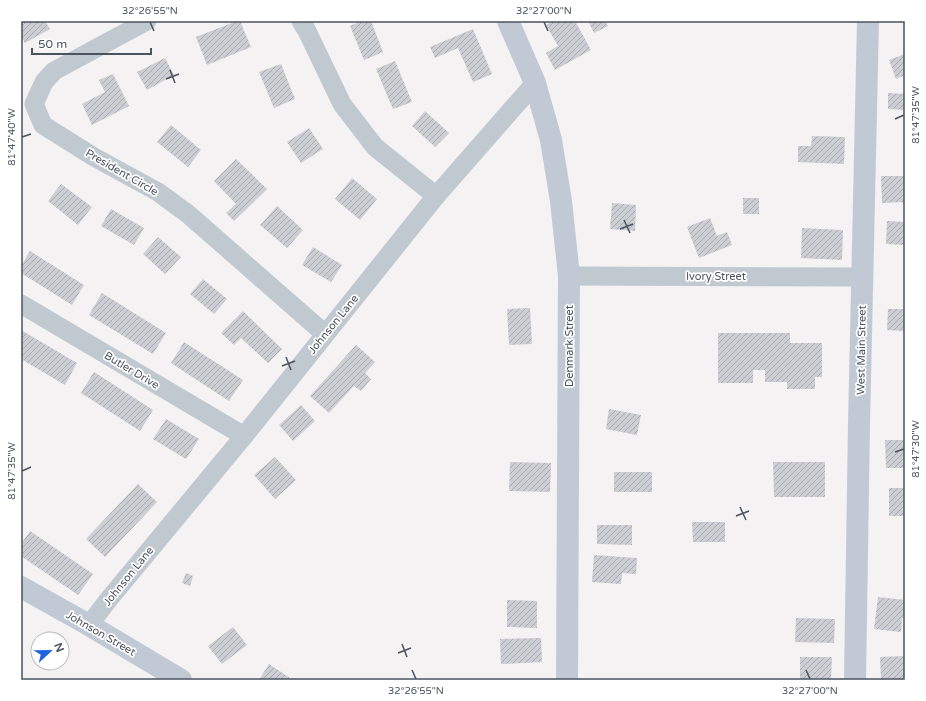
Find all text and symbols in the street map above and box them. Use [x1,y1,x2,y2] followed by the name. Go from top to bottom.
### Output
[122,5,178,17] text: 32°26'55"N
[516,5,572,17] text: 32°27'00"N
[32,30,151,56] scale bar
[38,37,67,51] text: 50 m
[910,86,922,144] text: 81°47'35"W
[6,108,18,166] text: 81°47'40"W
[83,146,160,198] street label: President Circle
[686,270,746,283] street label: Ivory Street
[306,292,361,356] street label: Johnson Lane
[563,305,576,387] street label: Denmark Street
[854,305,869,395] street label: West Main Street
[102,349,161,392] street label: Butler Drive
[910,420,922,478] text: 81°47'30"W
[6,442,18,500] text: 81°47'35"W
[101,544,156,608] street label: Johnson Lane
[64,608,138,659] street label: Johnson Street
[30,631,70,671] north arrow
[51,641,66,654] text: N
[388,685,444,697] text: 32°26'55"N
[782,685,838,697] text: 32°27'00"N

